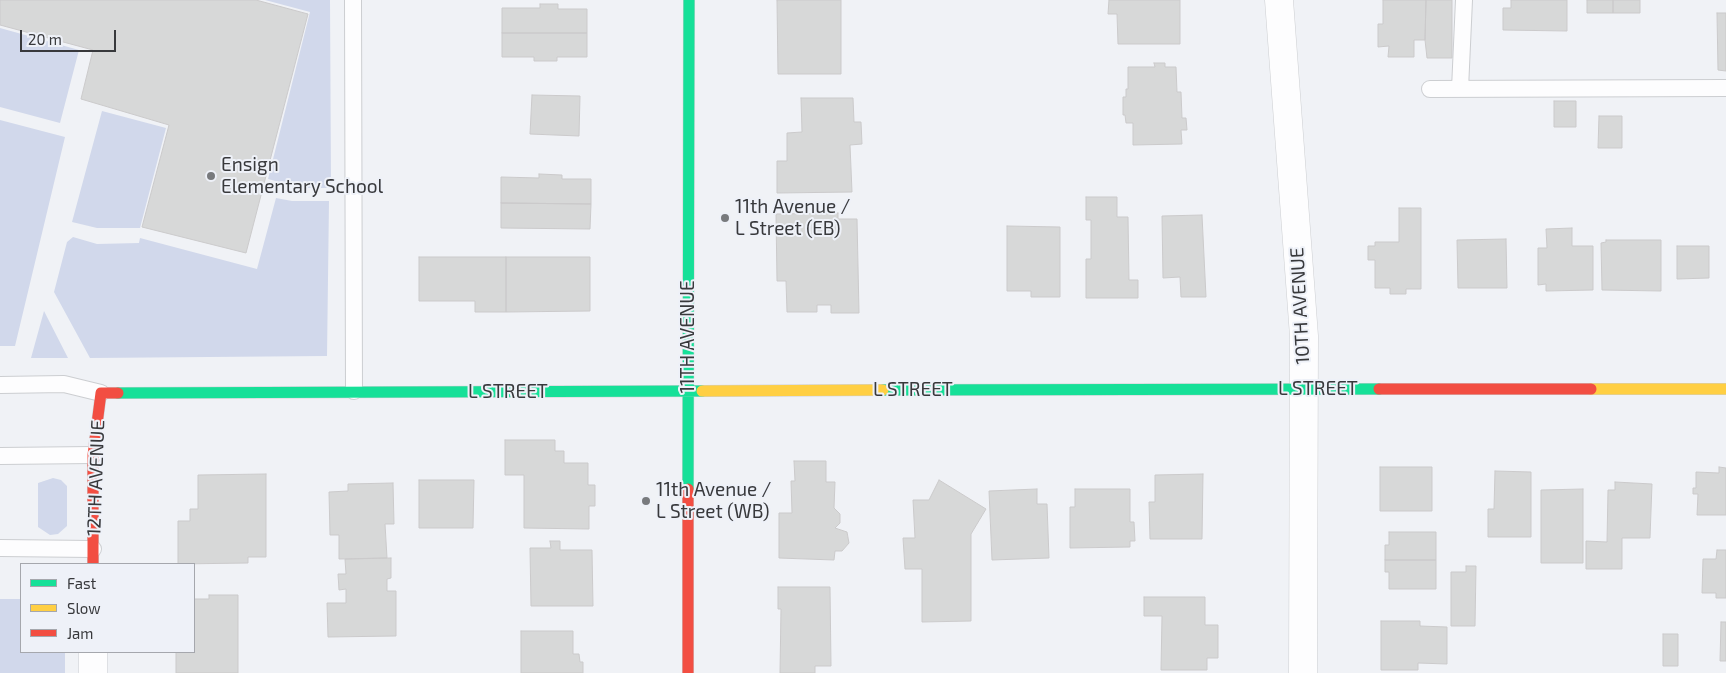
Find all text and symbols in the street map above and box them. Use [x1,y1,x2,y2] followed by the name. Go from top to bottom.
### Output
[22,20,119,52] scale bar
[28,30,62,48] text: 20 m
[221,154,383,198] place label: Ensign Elementary School
[205,170,217,182] marker: Ensign Elementary School
[735,196,850,240] place label: 11th Avenue / L Street (EB)
[719,212,731,224] marker: 11th Avenue / L Street (EB)
[1286,247,1314,365] street label: 10TH AVENUE
[677,280,699,394] street label: 11TH AVENUE
[1278,378,1358,400] street label: L STREET
[873,379,953,401] street label: L STREET
[468,381,548,403] street label: L STREET
[83,419,109,537] street label: 12TH AVENUE
[656,479,771,523] place label: 11th Avenue / L Street (WB)
[640,495,652,507] marker: 11th Avenue / L Street (WB)
[20,563,195,653] legend
[67,574,96,592] text: Fast
[67,599,101,617] text: Slow
[67,624,93,642] text: Jam

